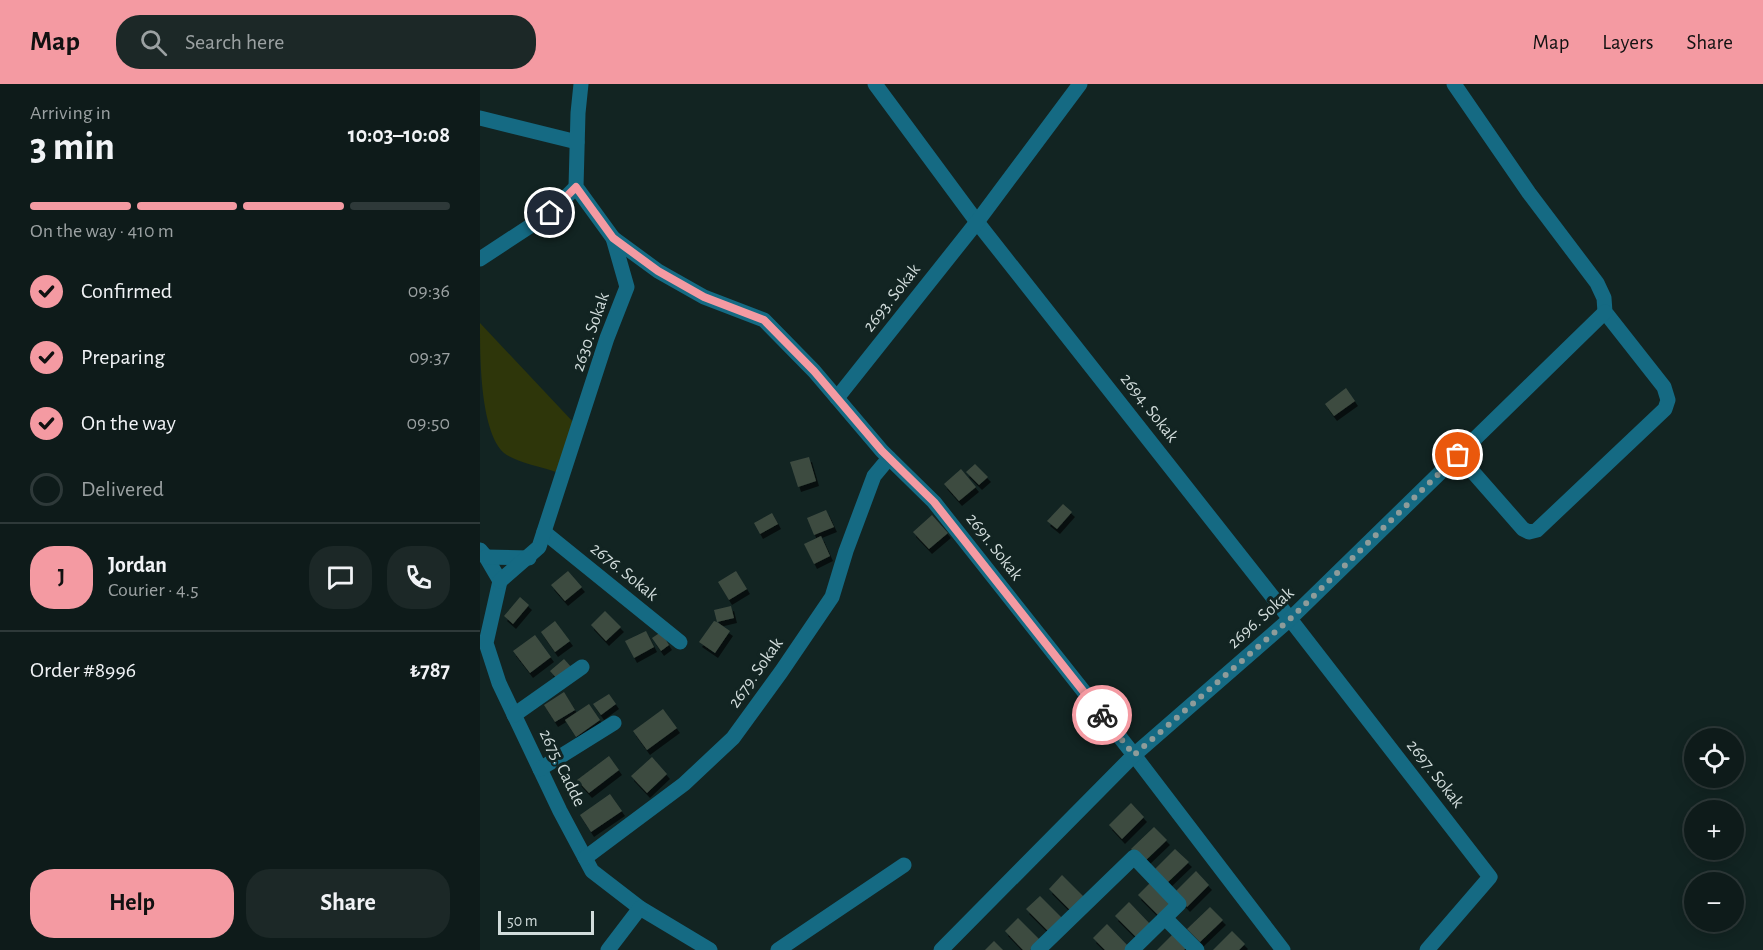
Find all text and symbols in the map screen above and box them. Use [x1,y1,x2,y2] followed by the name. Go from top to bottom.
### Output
[116,15,536,69] search box
[137,26,170,59] icon: search
[30,28,80,56] text: Map
[185,31,284,53] text: Search here
[1533,32,1569,53] text: Map
[1602,32,1653,53] text: Layers
[1686,32,1733,53] text: Share
[30,103,111,123] text: Arriving in
[348,124,450,146] text: 10:03–10:08
[30,128,115,167] text: 3 min
[524,187,575,238] pin
[533,196,566,229] icon: home
[30,221,174,241] text: On the way · 410 m
[860,260,925,335] street label: 2693. Sokak
[30,275,63,308] icon: check
[81,280,172,302] text: Confirmed
[408,281,450,301] text: 09:36
[569,290,613,374] street label: 2630. Sokak
[30,341,63,374] icon: check
[81,346,165,368] text: Preparing
[409,347,450,367] text: 09:37
[1117,370,1182,447] street label: 2694. Sokak
[30,407,63,440] icon: check
[81,412,176,434] text: On the way
[407,413,450,433] text: 09:50
[1432,429,1483,480] pin
[1441,438,1474,471] icon: bag
[81,478,164,500] text: Delivered
[962,510,1026,585] street label: 2691. Sokak
[587,539,662,605] street label: 2676. Sokak
[309,546,372,609] button: chat
[387,546,450,609] button: phone
[108,554,167,576] text: Jordan
[58,566,65,588] text: J
[108,580,199,600] text: Courier · 4.5
[1225,583,1298,652] street label: 2696. Sokak
[725,634,787,711] street label: 2679. Sokak
[30,659,136,681] text: Order #8996
[410,659,450,681] text: ₺787
[1072,685,1132,745] courier
[1086,699,1119,732] icon: bike
[536,727,588,809] street label: 2675. Cadde
[1684,728,1744,932] map controls
[1684,728,1744,788] button: locate
[1403,737,1468,812] street label: 2697. Sokak
[1684,800,1744,860] button: +
[30,869,234,938] button: Help
[246,869,450,938] button: Share
[1684,872,1744,932] button: −
[498,908,594,936] scale bar
[507,913,538,929] text: 50 m

